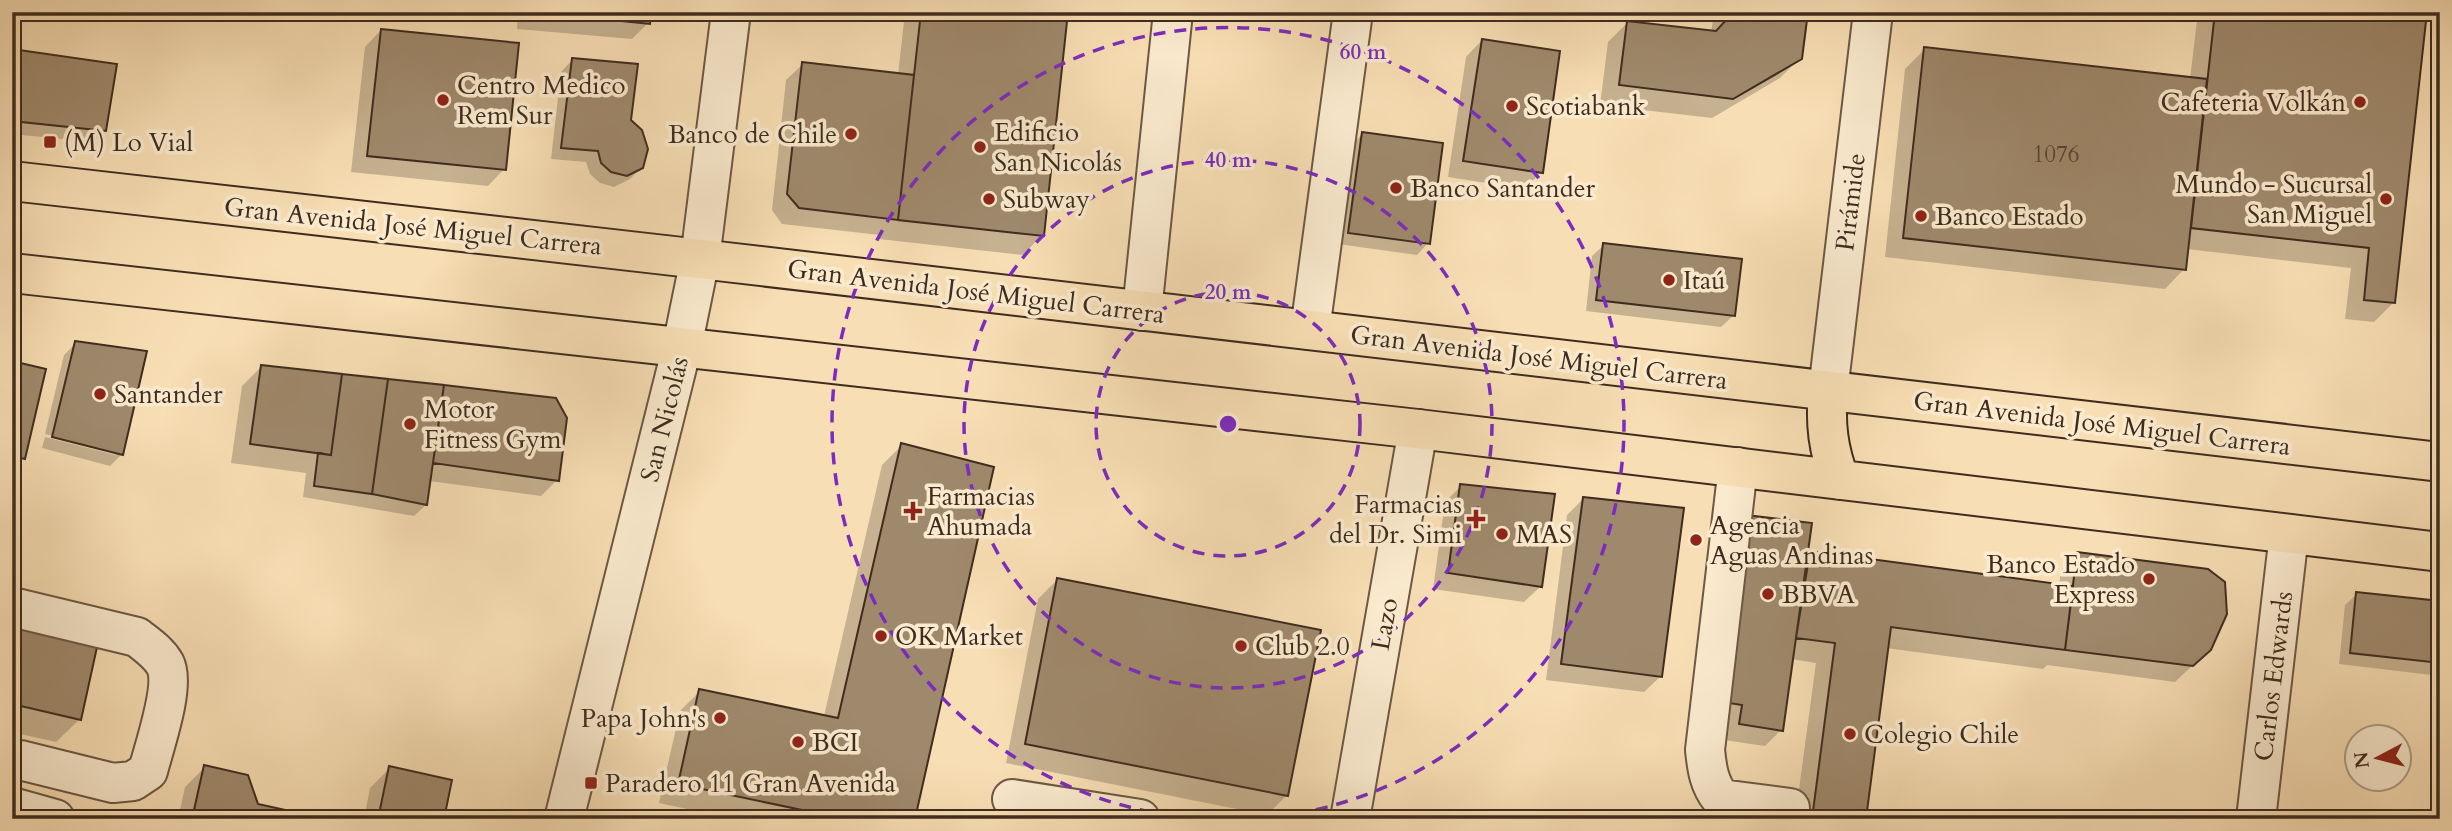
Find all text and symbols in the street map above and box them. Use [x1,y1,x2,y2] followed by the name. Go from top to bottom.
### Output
[1340,38,1387,67] text: 60 m
[457,68,626,133] place label: Centro Medico Rem Sur
[2160,85,2346,120] place label: Cafeteria Volkán
[1526,89,1646,124] place label: Scotiabank
[435,92,451,108] marker: Centro Medico Rem Sur
[2352,94,2368,110] marker: Cafeteria Volkán
[1504,98,1520,114] marker: Scotiabank
[994,115,1122,180] place label: Edificio San Nicolás
[668,117,837,152] place label: Banco de Chile
[64,125,193,160] place label: (M) Lo Vial
[843,126,859,142] marker: Banco de Chile
[42,134,58,150] marker: (M) Lo Vial
[972,139,988,155] marker: Edificio San Nicolás
[2032,139,2080,170] house number: 1076
[1205,146,1252,175] text: 40 m
[1827,151,1874,253] street label: Pirámide
[2176,167,2372,232] place label: Mundo - Sucursal San Miguel
[1410,171,1595,206] place label: Banco Santander
[1388,180,1404,196] marker: Banco Santander
[1003,182,1090,217] place label: Subway
[222,189,604,264] street label: Gran Avenida José Miguel Carrera
[981,191,997,207] marker: Subway
[2378,191,2394,207] marker: Mundo - Sucursal San Miguel
[1935,199,2084,234] place label: Banco Estado
[1913,208,1929,224] marker: Banco Estado
[785,251,1166,332] street label: Gran Avenida José Miguel Carrera
[1683,263,1726,298] place label: Itaú
[1661,272,1677,288] marker: Itaú
[1205,278,1252,307] text: 20 m
[1348,317,1729,398] street label: Gran Avenida José Miguel Carrera
[632,353,697,485] street label: San Nicolás
[114,377,223,412] place label: Santander
[1911,383,2292,464] street label: Gran Avenida José Miguel Carrera
[92,386,108,402] marker: Santander
[424,392,562,457] place label: Motor Fitness Gym
[1216,412,1240,436] centre of rings
[402,416,418,432] marker: Motor Fitness Gym
[927,479,1035,544] place label: Farmacias Ahumada
[1329,487,1462,552] place label: Farmacias del Dr. Simi
[905,503,921,519] marker: Farmacias Ahumada
[1710,508,1873,573] place label: Agencia Aguas Andinas
[1468,511,1484,527] marker: Farmacias del Dr. Simi
[1516,517,1572,552] place label: MAS
[1494,526,1510,542] marker: MAS
[1688,532,1704,548] marker: Agencia Aguas Andinas
[1986,547,2135,612] place label: Banco Estado Express
[2141,571,2157,587] marker: Banco Estado Express
[1782,577,1855,612] place label: BBVA
[1760,586,1776,602] marker: BBVA
[2246,589,2301,763] street label: Carlos Edwards
[1363,595,1406,653] street label: Lazo
[895,619,1023,654] place label: OK Market
[873,628,889,644] marker: OK Market
[1255,629,1350,664] place label: Club 2.0
[1233,638,1249,654] marker: Club 2.0
[581,701,706,736] place label: Papa John's
[712,710,728,726] marker: Papa John's
[1864,717,2019,752] place label: Colegio Chile
[2344,722,2414,792] north arrow
[812,725,858,760] place label: BCI
[1842,726,1858,742] marker: Colegio Chile
[790,734,806,750] marker: BCI
[2348,750,2376,770] text: N
[605,766,896,801] place label: Paradero 11 Gran Avenida
[583,775,599,791] marker: Paradero 11 Gran Avenida

